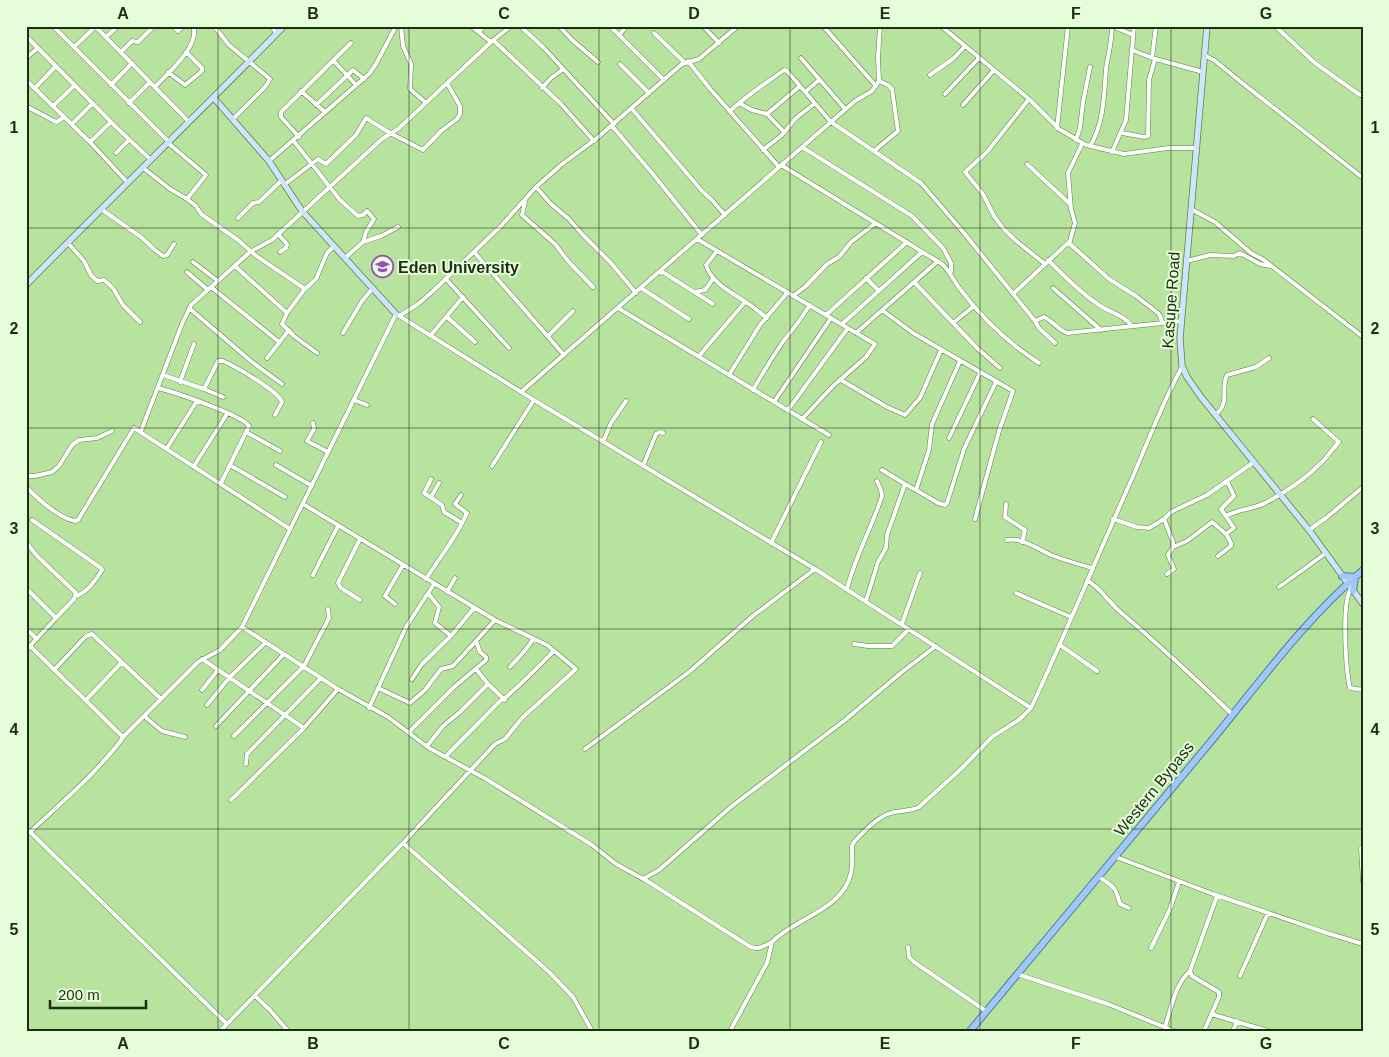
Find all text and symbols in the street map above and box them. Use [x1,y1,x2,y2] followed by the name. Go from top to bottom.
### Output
[117,5,129,22] text: A
[307,5,319,22] text: B
[498,5,510,22] text: C
[688,5,700,22] text: D
[880,5,891,22] text: E
[1071,5,1081,22] text: F
[1260,5,1272,22] text: G
[10,119,19,136] text: 1
[1371,119,1380,136] text: 1
[1159,251,1183,349] street label: Kasupe Road
[370,255,394,279] school or university icon: Eden University
[398,259,519,276] place label: Eden University
[10,320,19,337] text: 2
[1371,320,1380,337] text: 2
[10,520,19,537] text: 3
[1371,520,1380,537] text: 3
[10,721,19,738] text: 4
[1371,721,1380,738] text: 4
[1111,738,1197,840] street label: Western Bypass
[10,921,19,938] text: 5
[1371,921,1380,938] text: 5
[50,977,146,1009] scale bar
[58,986,100,1003] text: 200 m
[117,1035,129,1052] text: A
[307,1035,319,1052] text: B
[498,1035,510,1052] text: C
[688,1035,700,1052] text: D
[880,1035,891,1052] text: E
[1071,1035,1081,1052] text: F
[1260,1035,1272,1052] text: G

